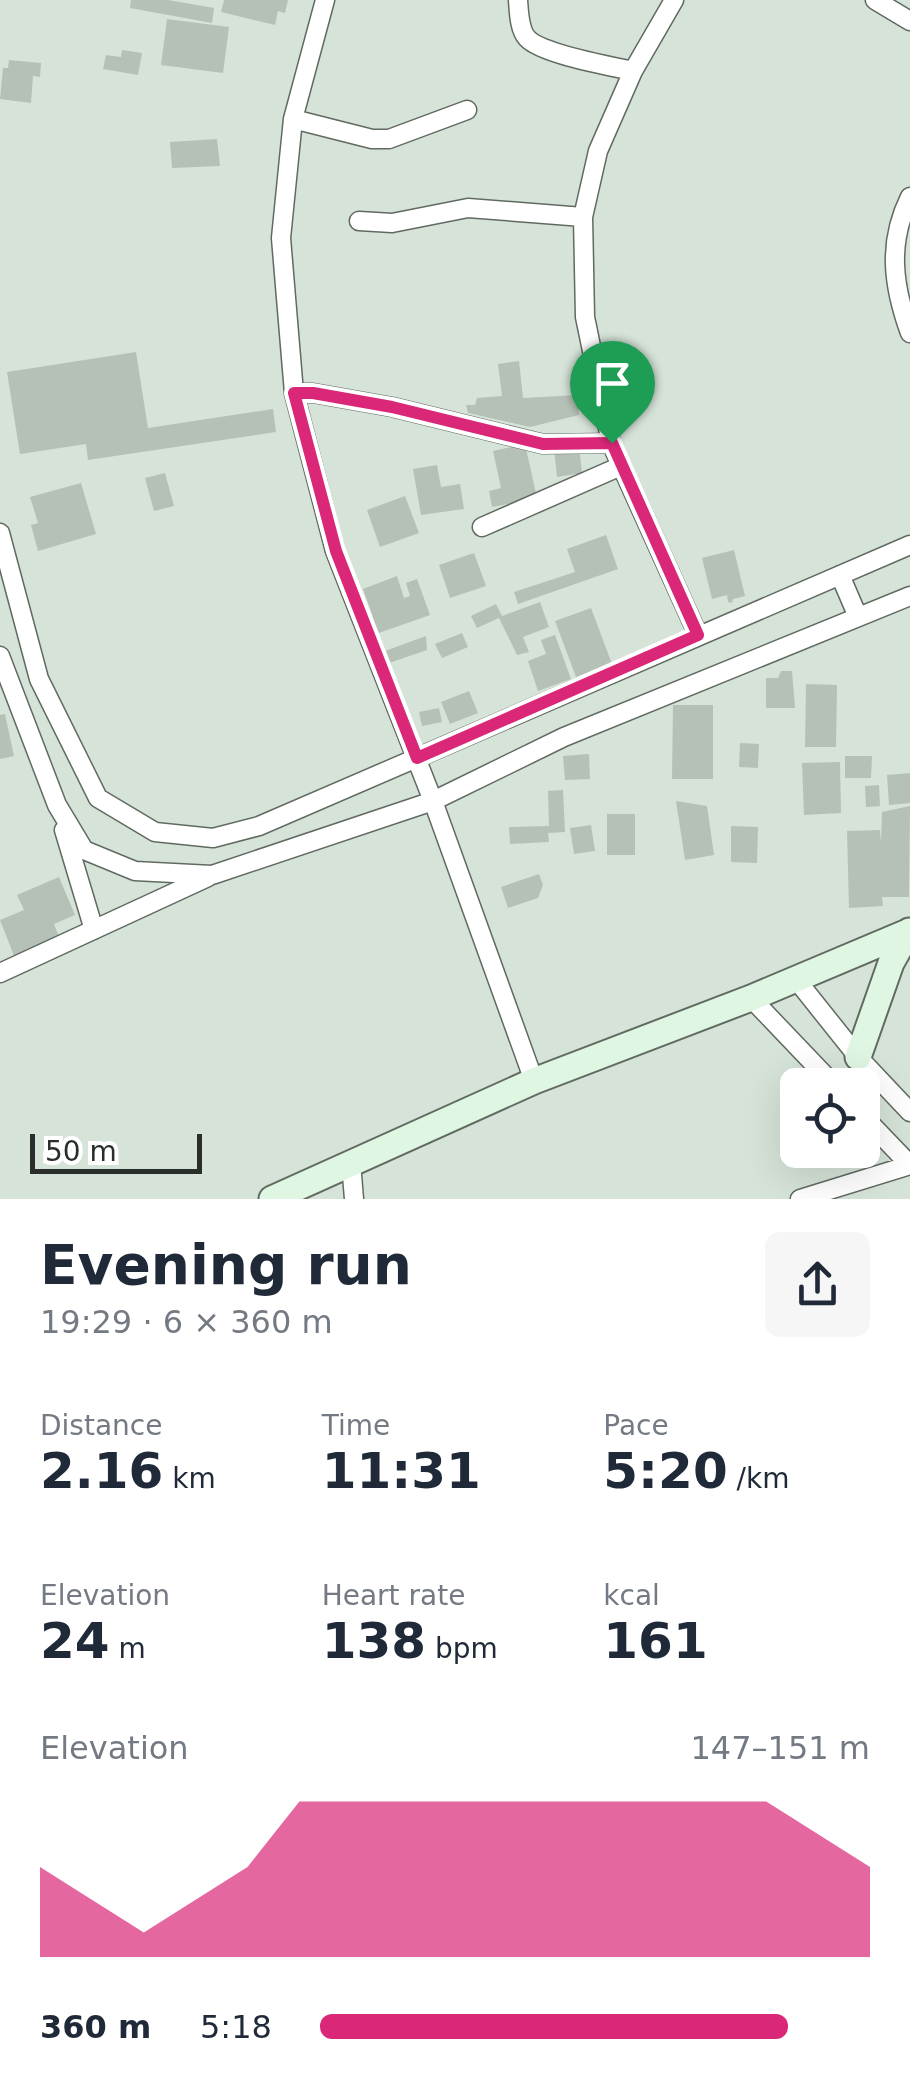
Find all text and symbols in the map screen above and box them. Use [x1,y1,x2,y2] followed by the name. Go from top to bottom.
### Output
[570,341,655,444] pin
[585,356,640,411] icon: arrive
[780,1068,880,1168] map controls
[780,1068,880,1168] button: locate
[30,1129,202,1174] scale bar
[45,1135,117,1168] text: 50 m
[765,1232,870,1337] button: share
[40,1233,412,1297] text: Evening run
[40,1303,333,1341] text: 19:29 · 6 × 360 m
[40,1409,162,1442] text: Distance
[322,1409,390,1442] text: Time
[603,1409,669,1442] text: Pace
[40,1442,163,1500] text: 2.16
[322,1442,481,1500] text: 11:31
[603,1442,728,1500] text: 5:20
[163,1462,216,1495] text: km
[728,1462,790,1495] text: /km
[40,1579,170,1612] text: Elevation
[322,1579,465,1612] text: Heart rate
[603,1579,660,1612] text: kcal
[40,1612,110,1670] text: 24
[322,1612,426,1670] text: 138
[603,1612,708,1670] text: 161
[110,1632,146,1665] text: m
[426,1632,498,1665] text: bpm
[40,1729,189,1767] text: Elevation
[691,1729,870,1767] text: 147–151 m
[40,2008,151,2046] text: 360 m
[200,2008,272,2046] text: 5:18

